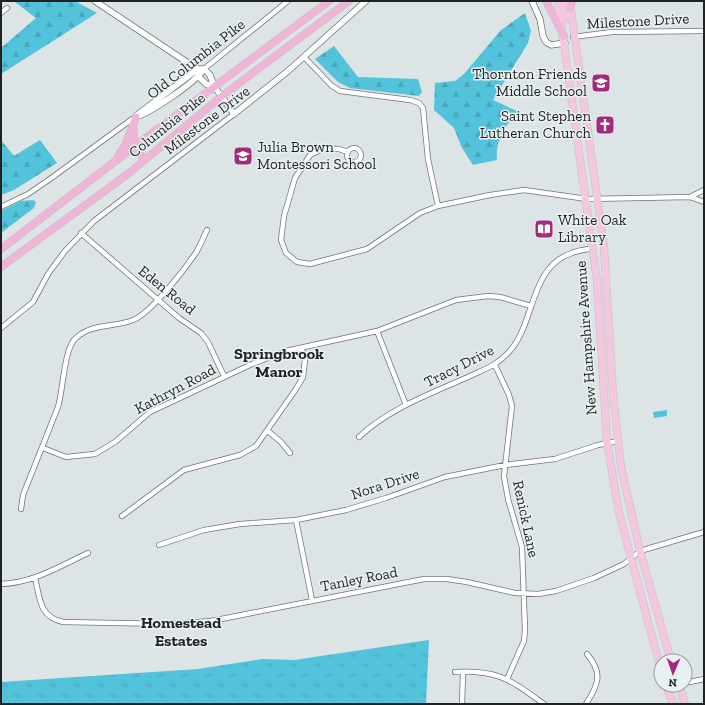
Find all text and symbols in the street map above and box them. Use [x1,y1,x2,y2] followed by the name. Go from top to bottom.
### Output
[586,9,690,33] street label: Milestone Drive
[143,15,249,103] street label: Old Columbia Pike
[472,65,587,100] place label: Thornton Friends Middle School
[590,72,612,94] school or university icon: Thornton Friends Middle School
[161,82,253,158] street label: Milestone Drive
[125,89,209,161] street label: Columbia Pike
[480,107,592,142] place label: Saint Stephen Lutheran Church
[594,114,616,136] church icon: Saint Stephen Lutheran Church
[257,138,376,173] place label: Julia Brown Montessori School
[232,145,254,167] school or university icon: Julia Brown Montessori School
[558,211,627,246] place label: White Oak Library
[533,218,555,240] library icon: White Oak Library
[572,260,600,416] street label: New Hampshire Avenue
[135,261,200,319] street label: Eden Road
[421,341,497,391] street label: Tracy Drive
[234,344,324,381] district label: Springbrook Manor
[131,360,219,418] street label: Kathryn Road
[349,465,421,503] street label: Nora Drive
[509,479,543,559] street label: Renick Lane
[319,563,400,595] street label: Tanley Road
[141,613,221,650] district label: Homestead Estates
[653,653,693,693] north arrow
[668,676,677,689] text: N

